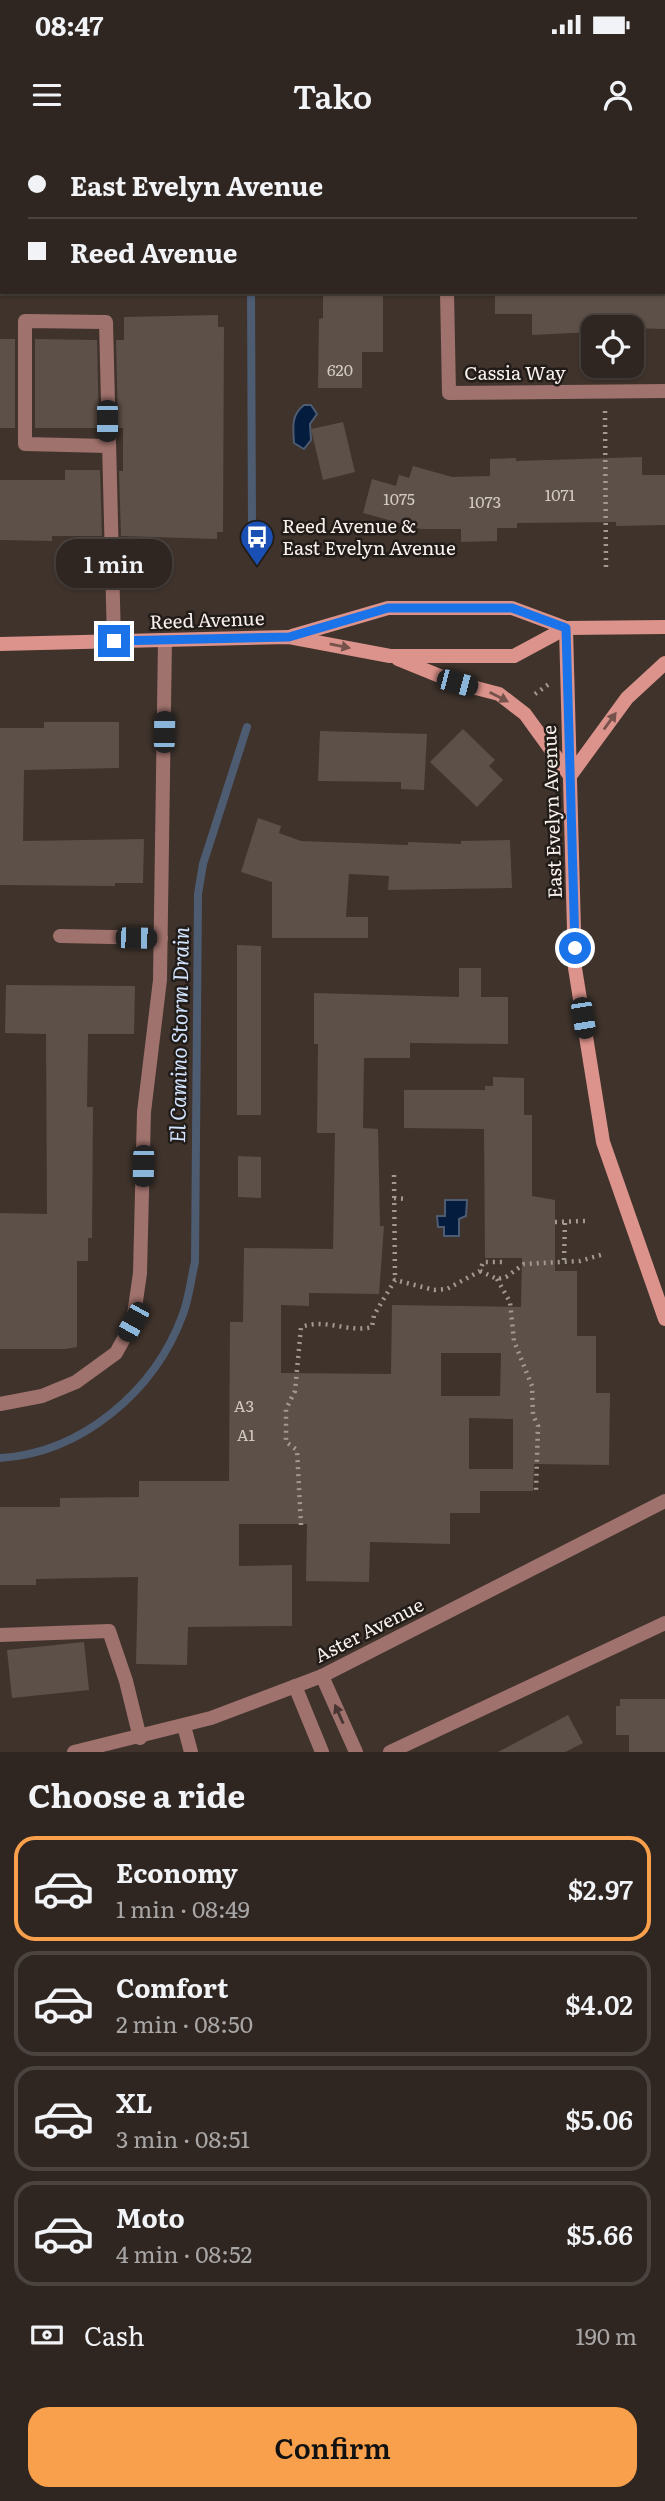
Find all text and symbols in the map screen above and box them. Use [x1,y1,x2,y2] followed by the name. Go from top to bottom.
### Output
[35,5,103,44] text: 08:47
[293,71,372,119] text: Tako
[28,76,66,114] icon: menu
[599,76,637,114] icon: person
[70,165,323,204] text: East Evelyn Avenue
[70,232,238,271] text: Reed Avenue
[581,315,644,378] map controls
[581,315,644,378] button: locate
[327,357,353,381] house number: 620
[464,358,566,386] street label: Cassia Way
[97,400,118,442] car
[545,482,576,506] house number: 1071
[383,486,415,510] house number: 1075
[469,489,501,513] house number: 1073
[282,511,456,561] place label: Reed Avenue & East Evelyn Avenue
[238,518,276,567] bus stop icon: Reed Avenue & East Evelyn Avenue
[56,540,172,588] callout: 1 min
[84,546,144,580] text: 1 min
[149,603,265,635] street label: Reed Avenue
[98,625,130,657] route end
[329,641,351,652] one-way arrow
[434,667,481,699] car
[490,691,510,703] one-way arrow
[154,711,175,753] car
[603,712,617,730] one-way arrow
[534,725,568,899] street label: East Evelyn Avenue
[160,926,195,1143] water label: El Camino Storm Drain
[115,927,158,949] car
[559,932,591,964] route start
[570,996,597,1040] car
[133,1145,154,1187] car
[114,1299,153,1345] car
[234,1393,254,1417] house number: A3
[237,1422,256,1446] house number: A1
[309,1590,428,1669] street label: Aster Avenue
[333,1704,345,1724] one-way arrow
[28,1770,245,1818] text: Choose a ride
[116,1852,238,1891] text: Economy
[32,1857,95,1920] icon: car
[568,1869,633,1908] text: $2.97
[116,1891,250,1925] text: 1 min · 08:49
[116,1967,228,2006] text: Comfort
[32,1972,95,2035] icon: car
[565,1984,633,2023] text: $4.02
[116,2006,253,2040] text: 2 min · 08:50
[116,2082,153,2121] text: XL
[32,2087,95,2150] icon: car
[565,2099,633,2138] text: $5.06
[116,2121,250,2155] text: 3 min · 08:51
[116,2197,185,2236] text: Moto
[32,2202,95,2265] icon: car
[566,2214,633,2253] text: $5.66
[116,2236,252,2270] text: 4 min · 08:52
[84,2315,145,2354] text: Cash
[28,2316,66,2354] icon: cash
[575,2318,637,2352] text: 190 m
[28,2407,637,2487] button: Confirm

